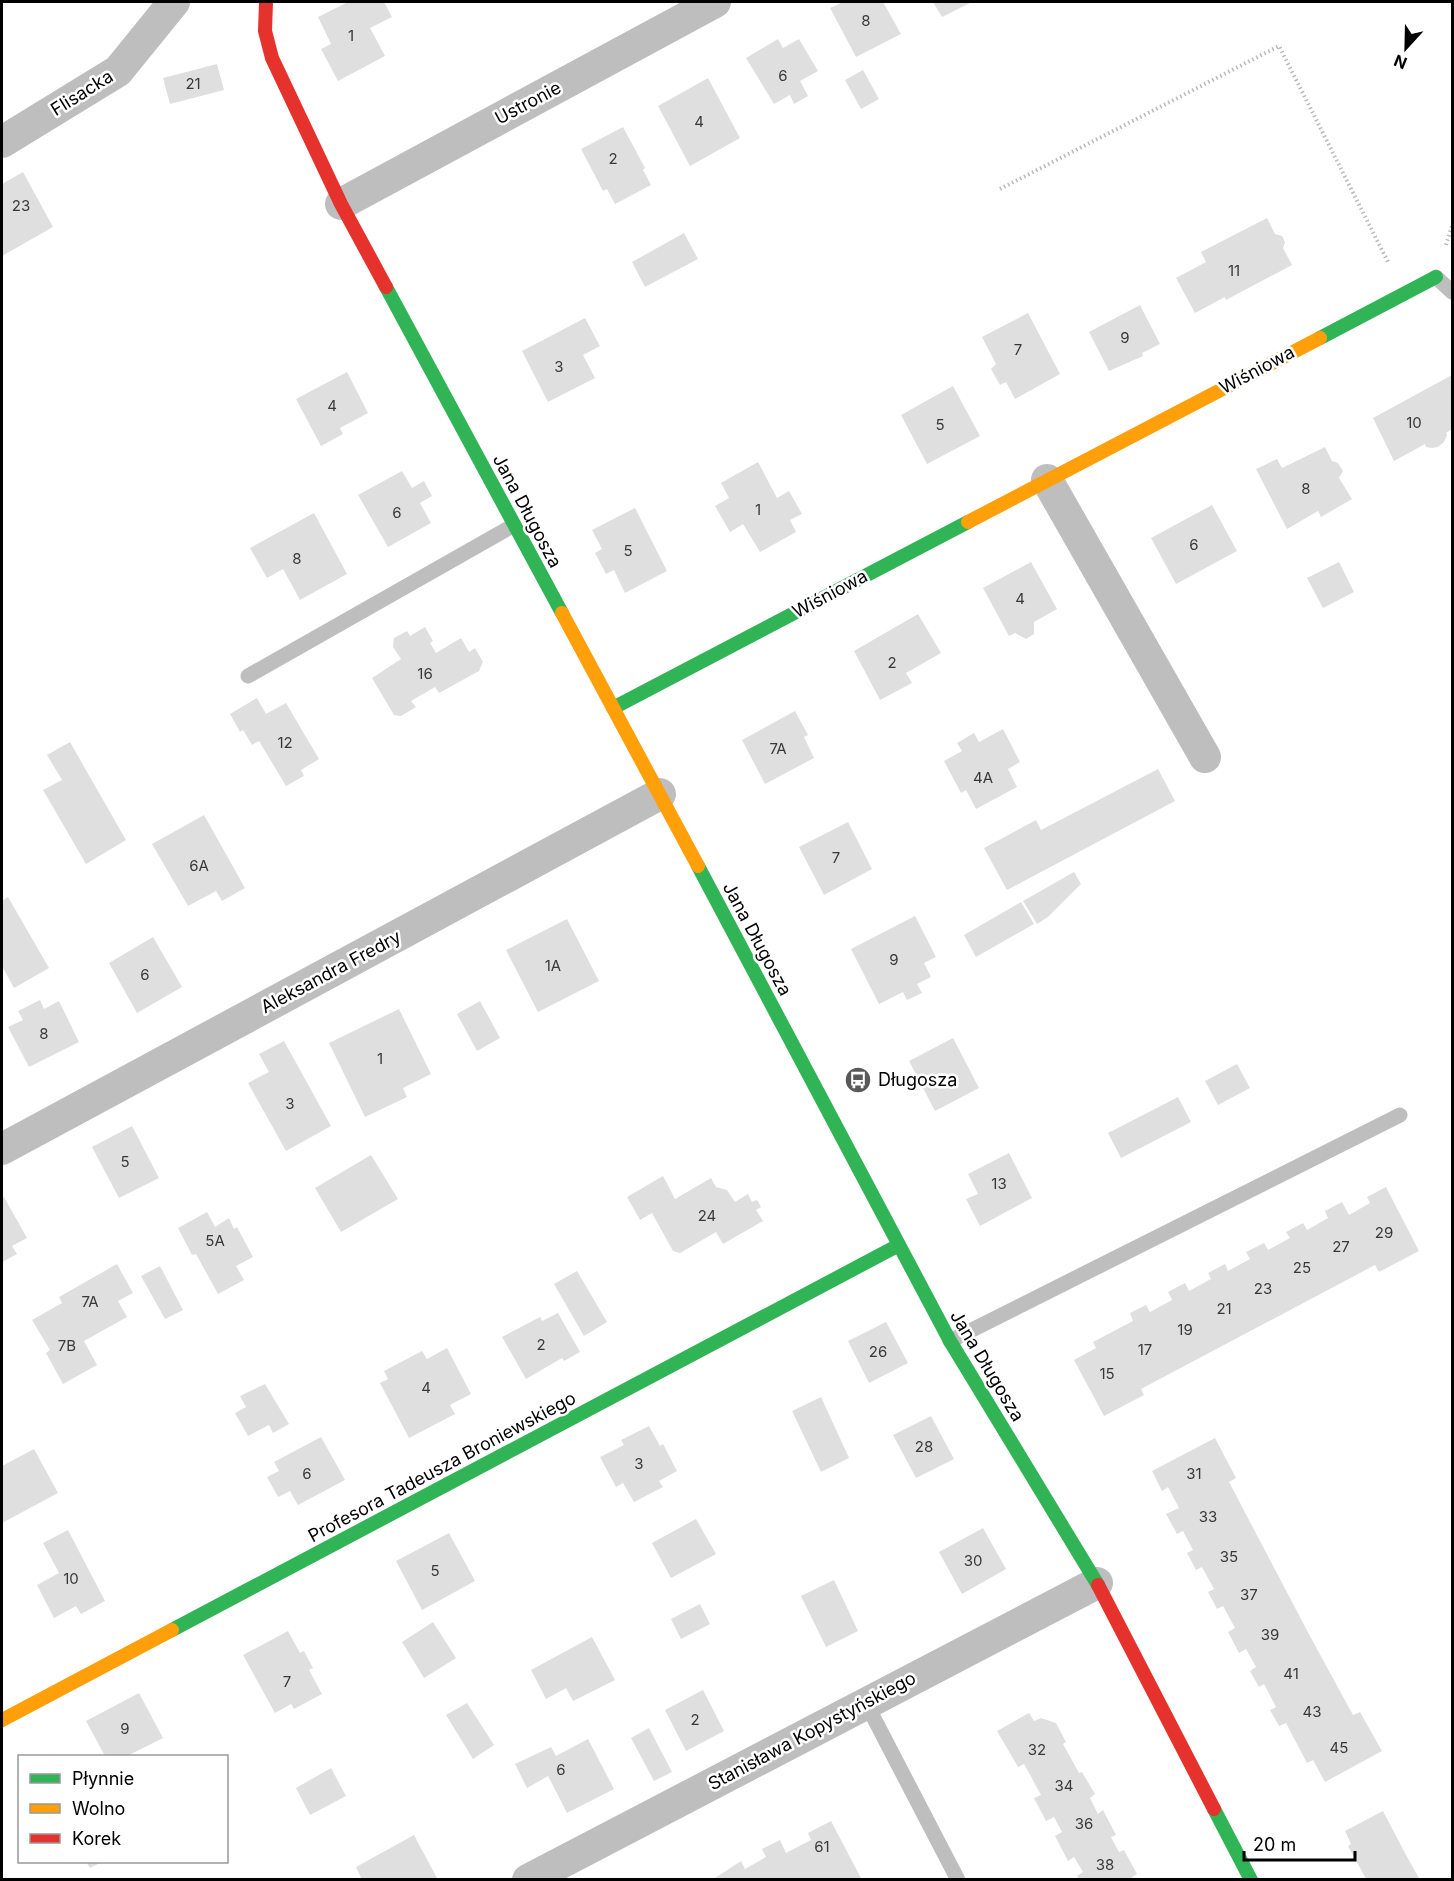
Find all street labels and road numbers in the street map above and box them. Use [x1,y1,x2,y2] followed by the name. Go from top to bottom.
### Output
[47,65,117,120] street label: Flisacka
[491,76,564,129] street label: Ustronie
[1216,341,1298,398] street label: Wiśniowa
[489,450,566,571] street label: Jana Długosza
[789,565,871,622] street label: Wiśniowa
[719,878,796,999] street label: Jana Długosza
[257,926,404,1017] street label: Aleksandra Fredry
[946,1307,1029,1425] street label: Jana Długosza
[304,1387,579,1546] street label: Profesora Tadeusza Broniewskiego
[704,1667,919,1794] street label: Stanisława Kopystyńskiego

